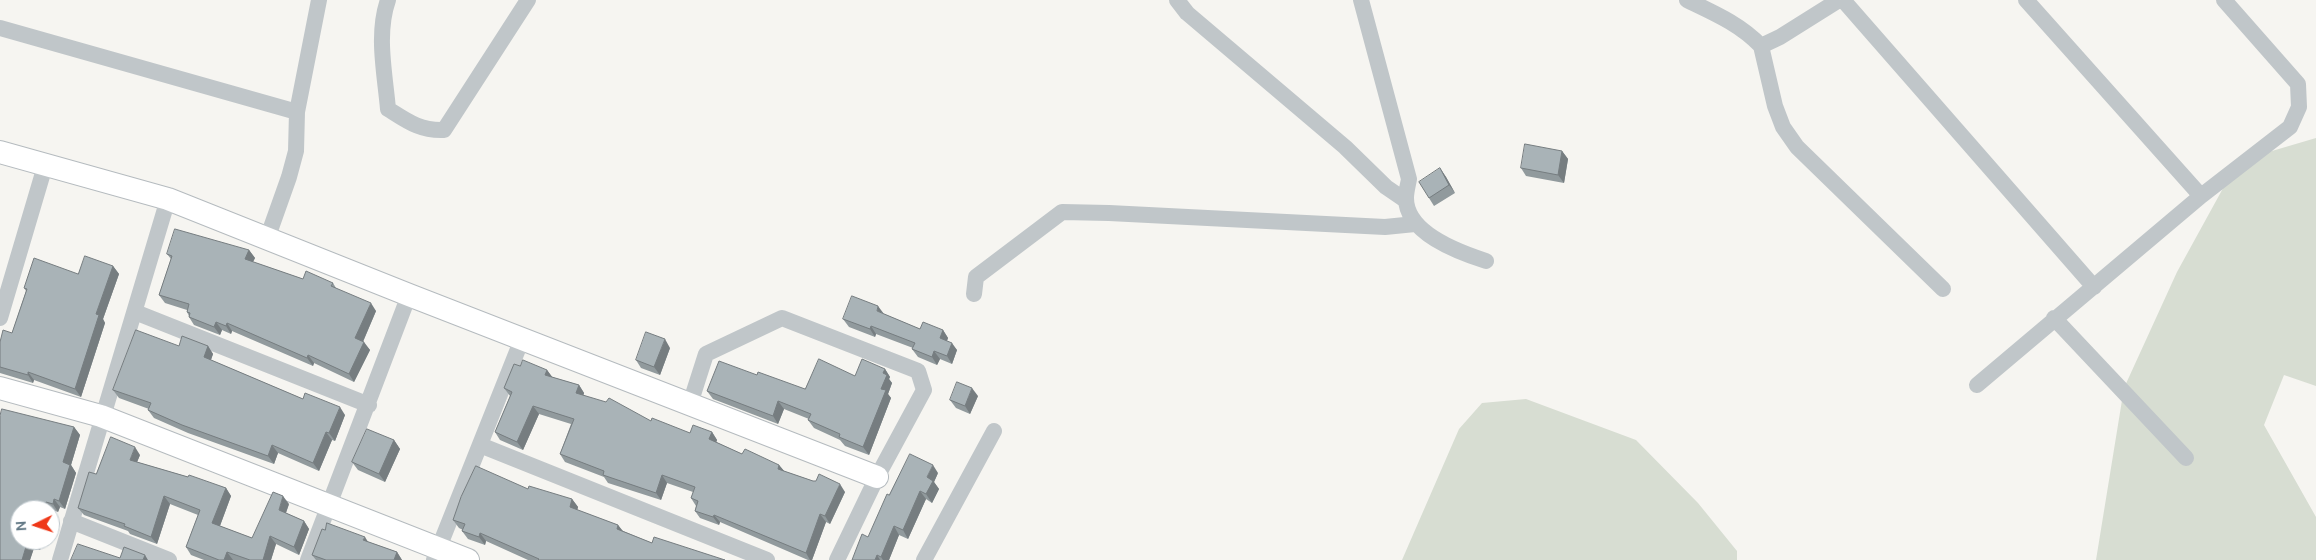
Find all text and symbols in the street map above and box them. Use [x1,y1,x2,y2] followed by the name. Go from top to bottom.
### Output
[10,500,60,550] north arrow
[13,520,29,532] text: N

